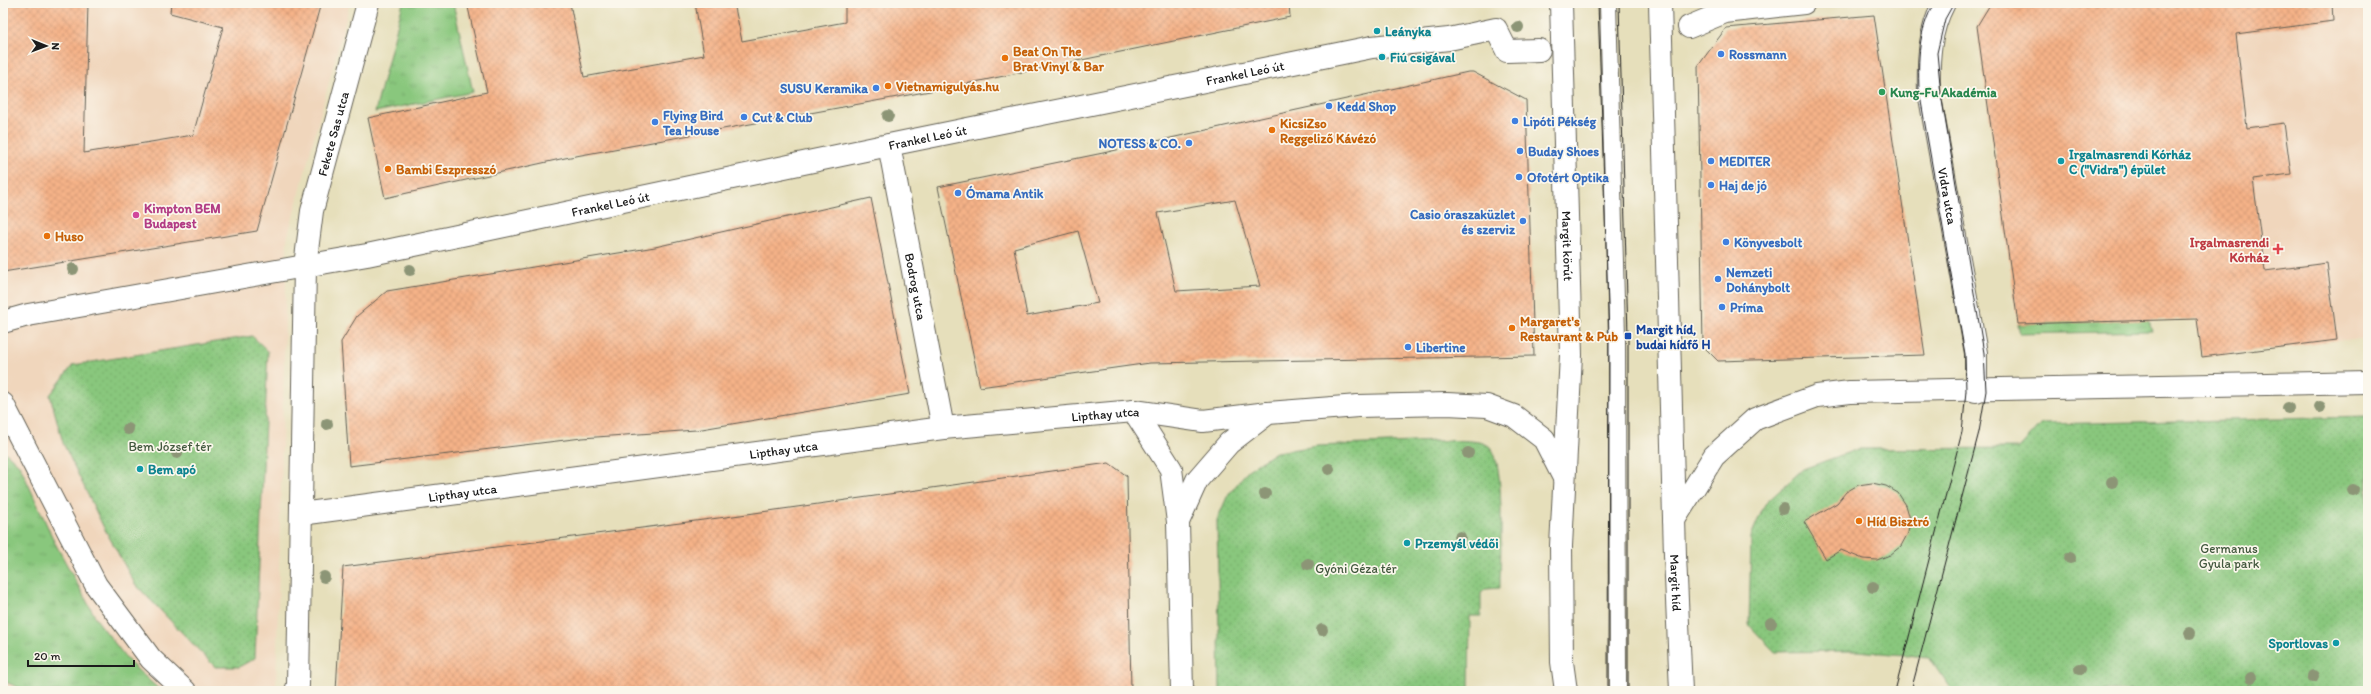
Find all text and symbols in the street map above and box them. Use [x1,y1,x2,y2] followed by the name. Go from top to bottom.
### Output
[1385,24,1432,40] place label: Leányka
[26,26,66,66] north arrow
[1372,26,1382,36] marker: Leányka
[49,42,62,50] text: N
[1013,44,1105,75] place label: Beat On The Brat Vinyl & Bar
[1729,47,1788,62] place label: Rossmann
[1716,49,1726,59] marker: Rossmann
[1390,50,1455,66] place label: Fiú csigával
[1377,52,1387,62] marker: Fiú csigával
[1000,53,1010,63] marker: Beat On The Brat Vinyl & Bar
[1205,58,1286,89] street label: Frankel Leó út
[896,79,1000,95] place label: Vietnamigulyás.hu
[780,81,868,96] place label: SUSU Keramika
[883,81,893,91] marker: Vietnamigulyás.hu
[871,83,881,93] marker: SUSU Keramika
[1890,85,1997,101] place label: Kung-Fu Akadémia
[1877,87,1887,97] marker: Kung-Fu Akadémia
[315,89,352,178] street label: Fekete Sas utca
[1337,99,1396,115] place label: Kedd Shop
[1324,101,1334,111] marker: Kedd Shop
[662,108,724,138] place label: Flying Bird Tea House
[752,110,813,125] place label: Cut & Club
[739,112,749,122] marker: Cut & Club
[1523,114,1596,130] place label: Lipóti Pékség
[1280,116,1376,147] place label: KicsiZso Reggeliző Kávézó
[1510,116,1520,126] marker: Lipóti Pékség
[650,117,660,127] marker: Flying Bird Tea House
[887,122,968,153] street label: Frankel Leó út
[1267,125,1277,135] marker: KicsiZso Reggeliző Kávézó
[1098,136,1181,151] place label: NOTESS & CO.
[1184,138,1194,148] marker: NOTESS & CO.
[1528,144,1599,160] place label: Buday Shoes
[1515,146,1525,156] marker: Buday Shoes
[2069,147,2192,178] place label: Irgalmasrendi Kórház C ("Vidra") épület
[1719,154,1770,169] place label: MEDITER
[1706,156,1716,166] marker: MEDITER
[2056,156,2066,166] marker: Irgalmasrendi Kórház C ("Vidra") épület
[396,162,497,178] place label: Bambi Eszpresszó
[383,164,393,174] marker: Bambi Eszpresszó
[1935,166,1960,226] street label: Vidra utca
[1527,170,1610,186] place label: Ofotért Optika
[1514,172,1524,182] marker: Ofotért Optika
[1719,178,1767,194] place label: Haj de jó
[1706,180,1716,190] marker: Haj de jó
[966,185,1044,201] place label: Ómama Antik
[953,188,963,198] marker: Ómama Antik
[570,189,651,220] street label: Frankel Leó út
[144,201,221,232] place label: Kimpton BEM Budapest
[1410,207,1516,237] place label: Casio óraszaküzlet és szerviz
[131,210,141,220] marker: Kimpton BEM Budapest
[1559,211,1576,281] street label: Margit körút
[1518,216,1528,226] marker: Casio óraszaküzlet és szerviz
[55,229,84,244] place label: Huso
[42,231,52,241] marker: Huso
[1734,235,1802,251] place label: Könyvesbolt
[2190,235,2270,265] place label: Irgalmasrendi Kórház
[1721,237,1731,247] marker: Könyvesbolt
[2272,243,2284,255] marker: Irgalmasrendi Kórház
[902,252,929,322] street label: Bodrog utca
[1726,265,1790,296] place label: Nemzeti Dohánybolt
[1713,274,1723,284] marker: Nemzeti Dohánybolt
[1730,300,1763,315] place label: Príma
[1717,302,1727,312] marker: Príma
[1520,314,1618,344] place label: Margaret's Restaurant & Pub
[1636,322,1711,352] place label: Margit híd, budai hídfő H
[1507,323,1517,333] marker: Margaret's Restaurant & Pub
[1623,331,1633,341] marker: Margit híd, budai hídfő H
[1416,340,1465,355] place label: Libertine
[1403,342,1413,352] marker: Libertine
[1071,404,1141,425] street label: Lipthay utca
[749,438,819,462] street label: Lipthay utca
[128,439,212,454] park label: Bem József tér
[148,462,196,478] place label: Bem apó
[135,464,145,474] marker: Bem apó
[427,481,498,505] street label: Lipthay utca
[1867,514,1930,529] place label: Híd Bisztró
[1854,516,1864,526] marker: Híd Bisztró
[1415,536,1499,552] place label: Przemyśl védői
[1402,538,1412,548] marker: Przemyśl védői
[2199,541,2260,571] park label: Germanus Gyula park
[1667,554,1684,612] street label: Margit híd
[1315,561,1397,576] park label: Gyóni Géza tér
[2268,636,2328,652] place label: Sportlovas
[2331,638,2341,648] marker: Sportlovas
[28,642,134,668] scale bar
[34,649,61,663] text: 20 m

